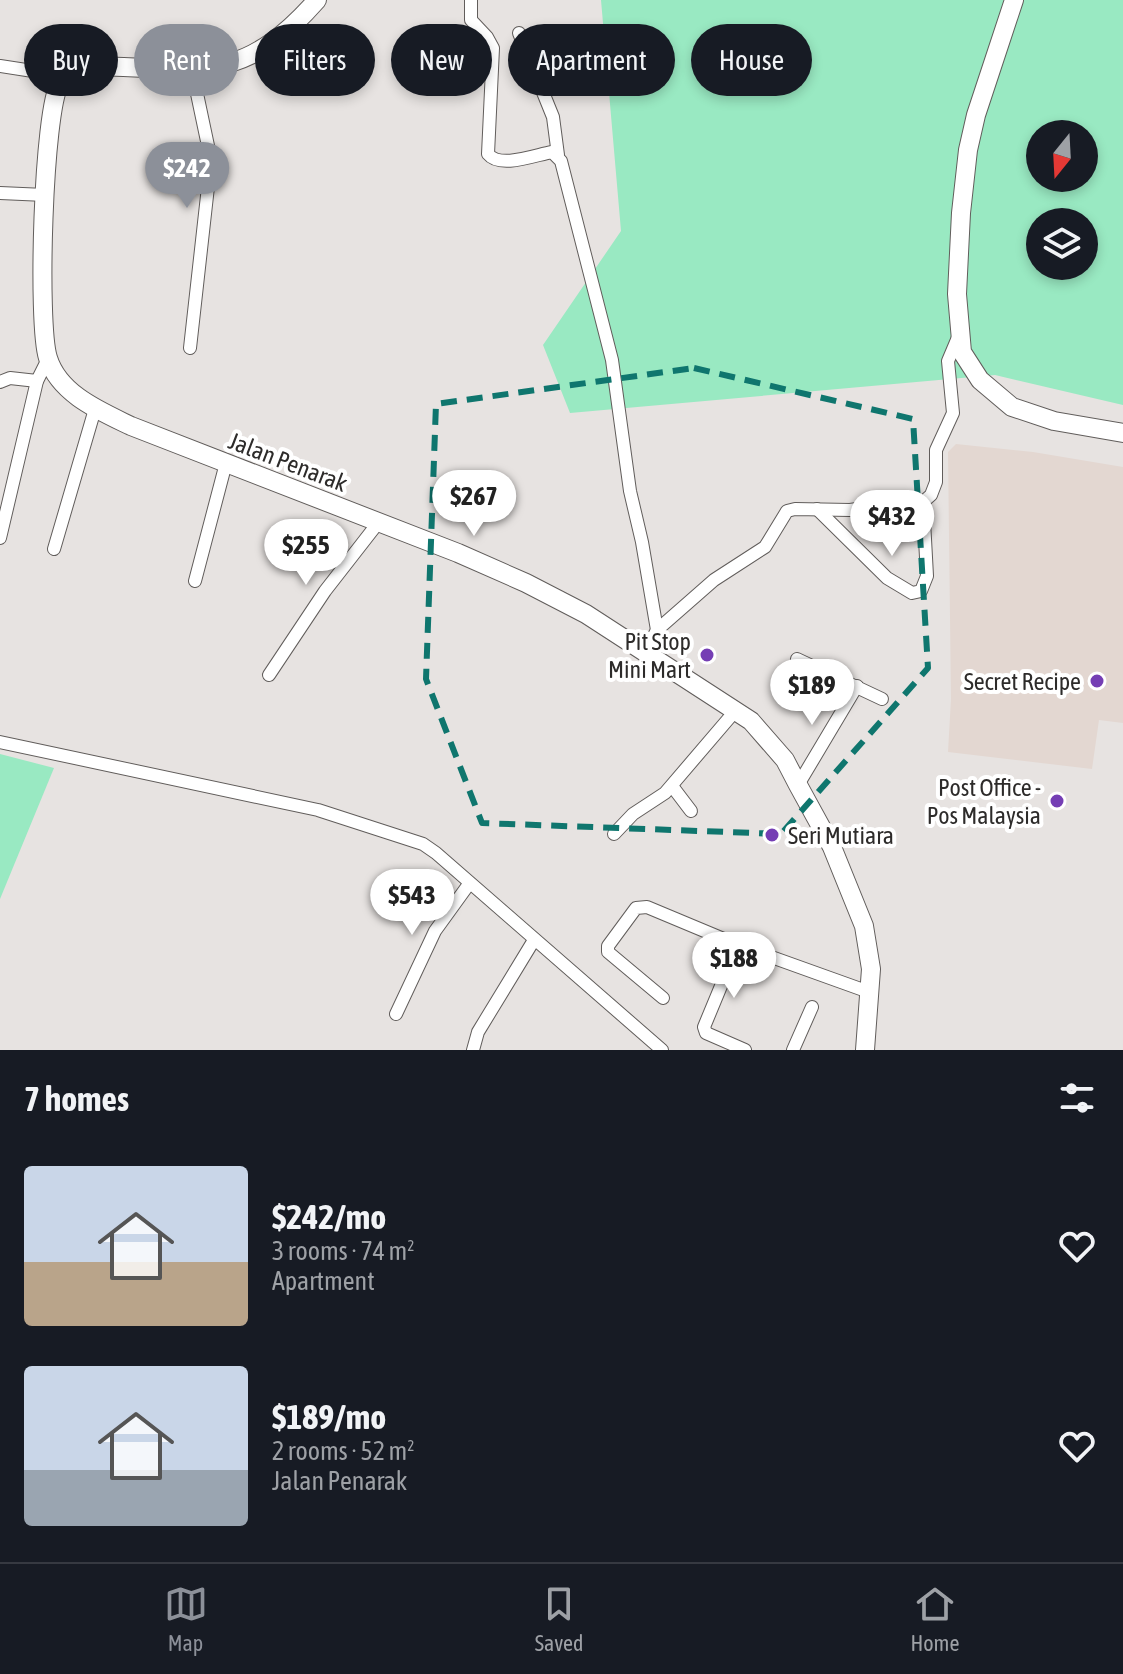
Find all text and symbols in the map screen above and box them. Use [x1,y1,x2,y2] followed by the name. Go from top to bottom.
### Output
[24,24,118,96] chip: Buy
[134,24,239,96] chip: Rent
[255,24,375,96] chip: Filters
[391,24,492,96] chip: New
[508,24,675,96] chip: Apartment
[691,24,812,96] chip: House
[1026,120,1098,192] north arrow
[1026,120,1098,280] map controls
[140,142,234,210] pin: $242
[163,153,211,183] text: $242
[1026,208,1098,280] button: layers
[225,427,352,497] street label: Jalan Penarak
[427,470,521,538] pin: $267
[450,481,498,511] text: $267
[845,490,939,558] pin: $432
[868,501,916,531] text: $432
[259,519,353,587] pin: $255
[282,530,330,560] text: $255
[608,628,691,683] place label: Pit Stop Mini Mart
[698,646,716,664] marker: Pit Stop Mini Mart
[765,659,859,727] pin: $189
[964,668,1081,695] place label: Secret Recipe
[788,670,836,700] text: $189
[1088,672,1106,690] marker: Secret Recipe
[927,774,1041,829] place label: Post Office - Pos Malaysia
[1048,792,1066,810] marker: Post Office - Pos Malaysia
[788,822,894,849] place label: Seri Mutiara
[763,826,781,844] marker: Seri Mutiara
[365,869,459,937] pin: $543
[388,880,436,910] text: $543
[687,932,781,1000] pin: $188
[710,943,758,973] text: $188
[1055,1076,1099,1120] icon: filters
[24,1079,129,1118] text: 7 homes
[272,1197,386,1236] text: $242/mo
[88,1198,184,1294] icon: home
[1055,1224,1099,1268] icon: heart
[272,1236,414,1266] text: 3 rooms · 74 m²
[272,1266,375,1296] text: Apartment
[272,1397,386,1436] text: $189/mo
[88,1398,184,1494] icon: home
[1055,1424,1099,1468] icon: heart
[272,1436,414,1466] text: 2 rooms · 52 m²
[272,1466,407,1496] text: Jalan Penarak
[164,1582,208,1656] tab: Map
[535,1582,583,1656] tab: Saved
[910,1582,959,1656] tab: Home

